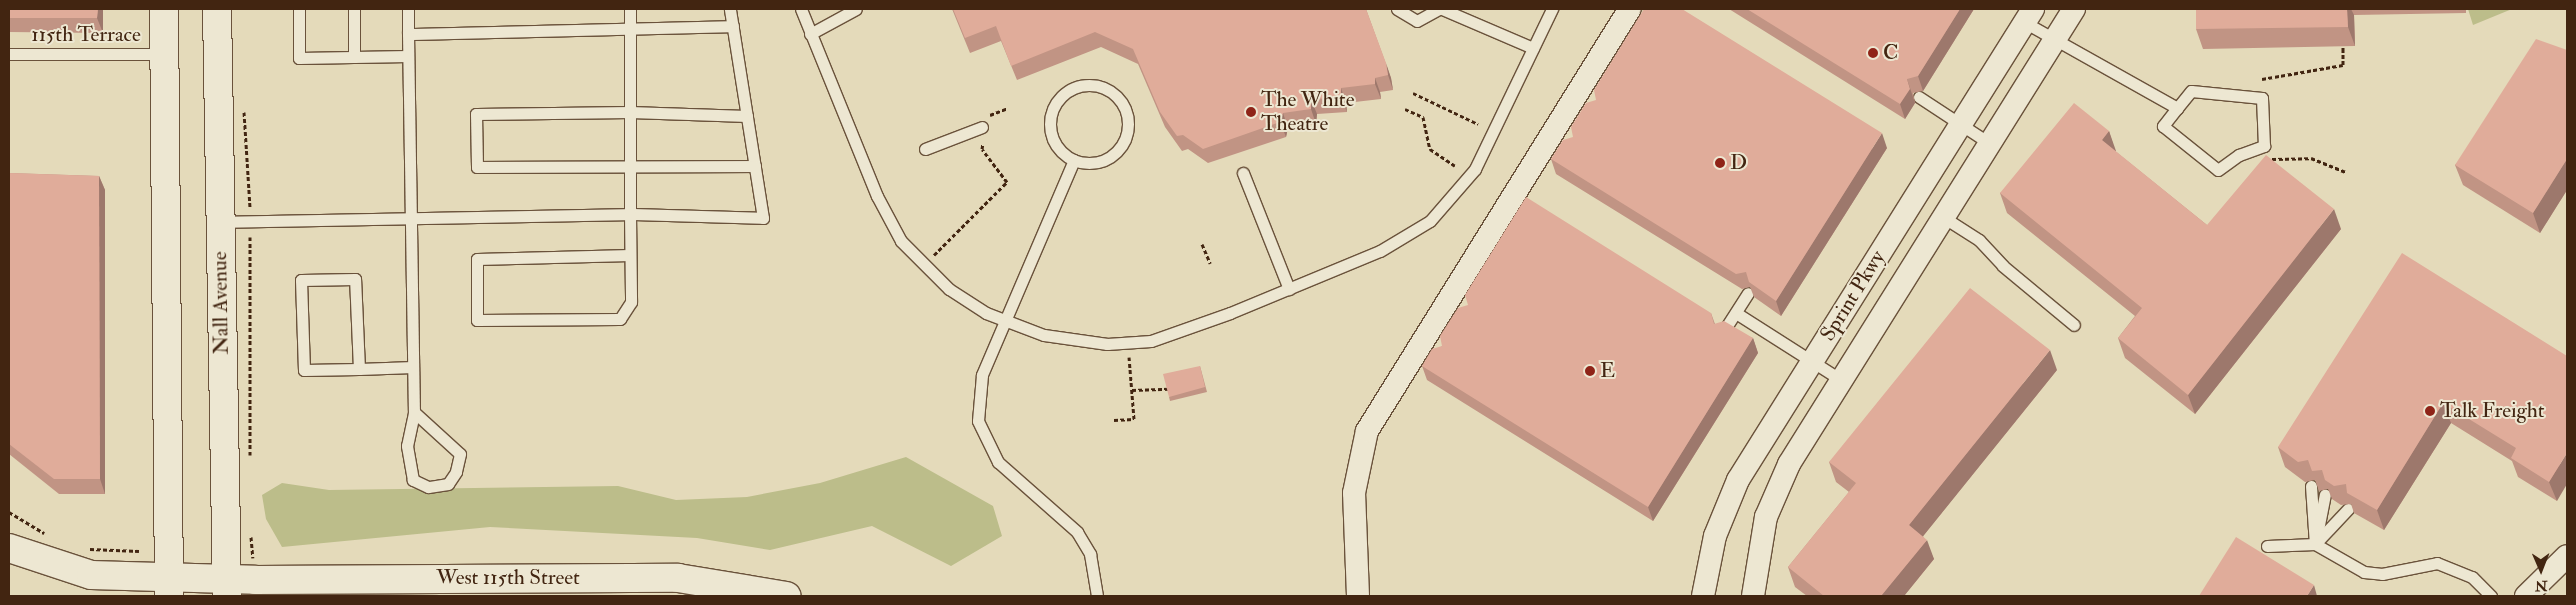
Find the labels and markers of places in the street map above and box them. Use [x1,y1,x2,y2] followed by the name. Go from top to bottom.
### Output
[1883,40,1898,66] place label: C
[1867,47,1879,59] marker: C
[1261,87,1354,137] place label: The White Theatre
[1245,106,1257,118] marker: The White Theatre
[1730,150,1747,176] place label: D
[1714,157,1726,169] marker: D
[1600,358,1615,384] place label: E
[1584,365,1596,377] marker: E
[2440,398,2545,424] place label: Talk Freight
[2424,405,2436,417] marker: Talk Freight

